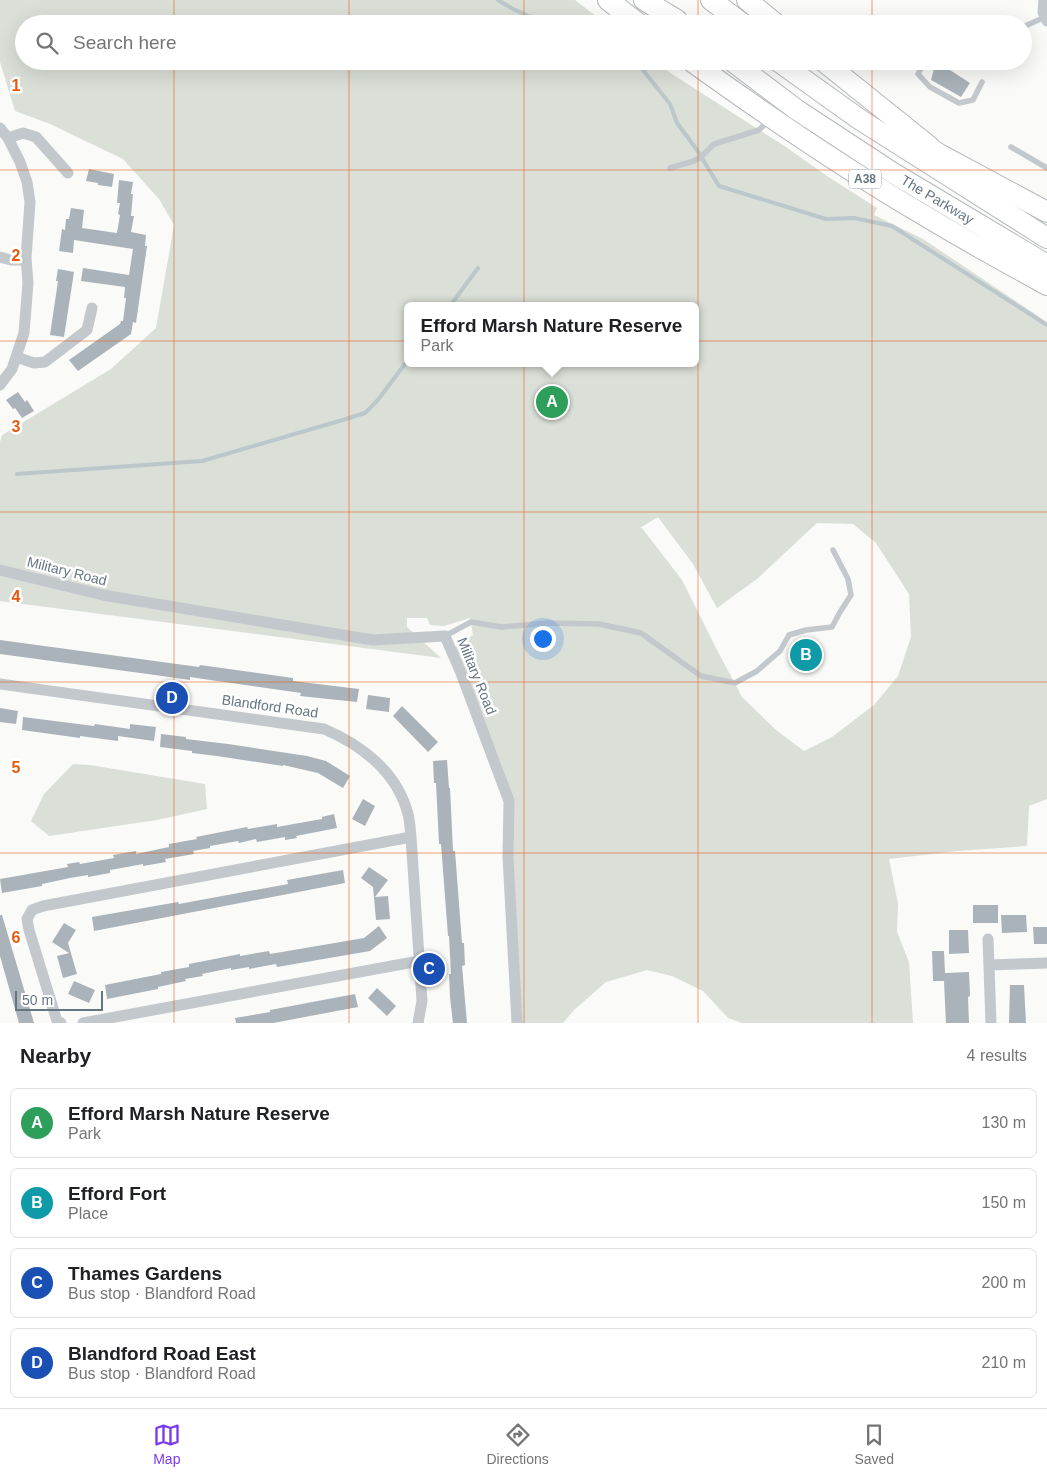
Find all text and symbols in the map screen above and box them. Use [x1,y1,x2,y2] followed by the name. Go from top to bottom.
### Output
[15,15,1032,70] search box
[33,29,61,57] icon: search
[73,32,177,53] text: Search here
[12,77,21,94] text: 1
[849,170,881,188] road number: A38
[898,172,977,227] street label: The Parkway
[12,247,21,264] text: 2
[404,302,699,367] popup
[421,315,682,336] text: Efford Marsh Nature Reserve
[421,337,453,354] text: Park
[536,383,568,421] pin: A
[12,418,21,435] text: 3
[25,553,109,589] street label: Military Road
[12,588,21,605] text: 4
[530,626,556,652] your location
[454,635,500,717] street label: Military Road
[790,636,822,674] pin: B
[156,679,188,717] pin: D
[221,691,319,721] street label: Blandford Road
[12,759,21,776] text: 5
[12,929,21,946] text: 6
[413,950,445,988] pin: C
[15,988,102,1011] scale bar
[22,992,53,1008] text: 50 m
[20,1044,91,1067] text: Nearby
[967,1047,1027,1064] text: 4 results
[68,1103,330,1124] text: Efford Marsh Nature Reserve
[31,1114,43,1131] text: A
[982,1114,1026,1131] text: 130 m
[68,1125,101,1142] text: Park
[68,1183,166,1204] text: Efford Fort
[31,1194,43,1211] text: B
[982,1194,1026,1211] text: 150 m
[68,1205,108,1222] text: Place
[68,1263,222,1284] text: Thames Gardens
[31,1274,43,1291] text: C
[982,1274,1026,1291] text: 200 m
[68,1285,256,1302] text: Bus stop · Blandford Road
[68,1343,256,1364] text: Blandford Road East
[31,1354,43,1371] text: D
[982,1354,1026,1371] text: 210 m
[68,1365,256,1382] text: Bus stop · Blandford Road
[153,1421,181,1467] tab: Map
[487,1421,549,1467] tab: Directions
[854,1421,894,1467] tab: Saved

